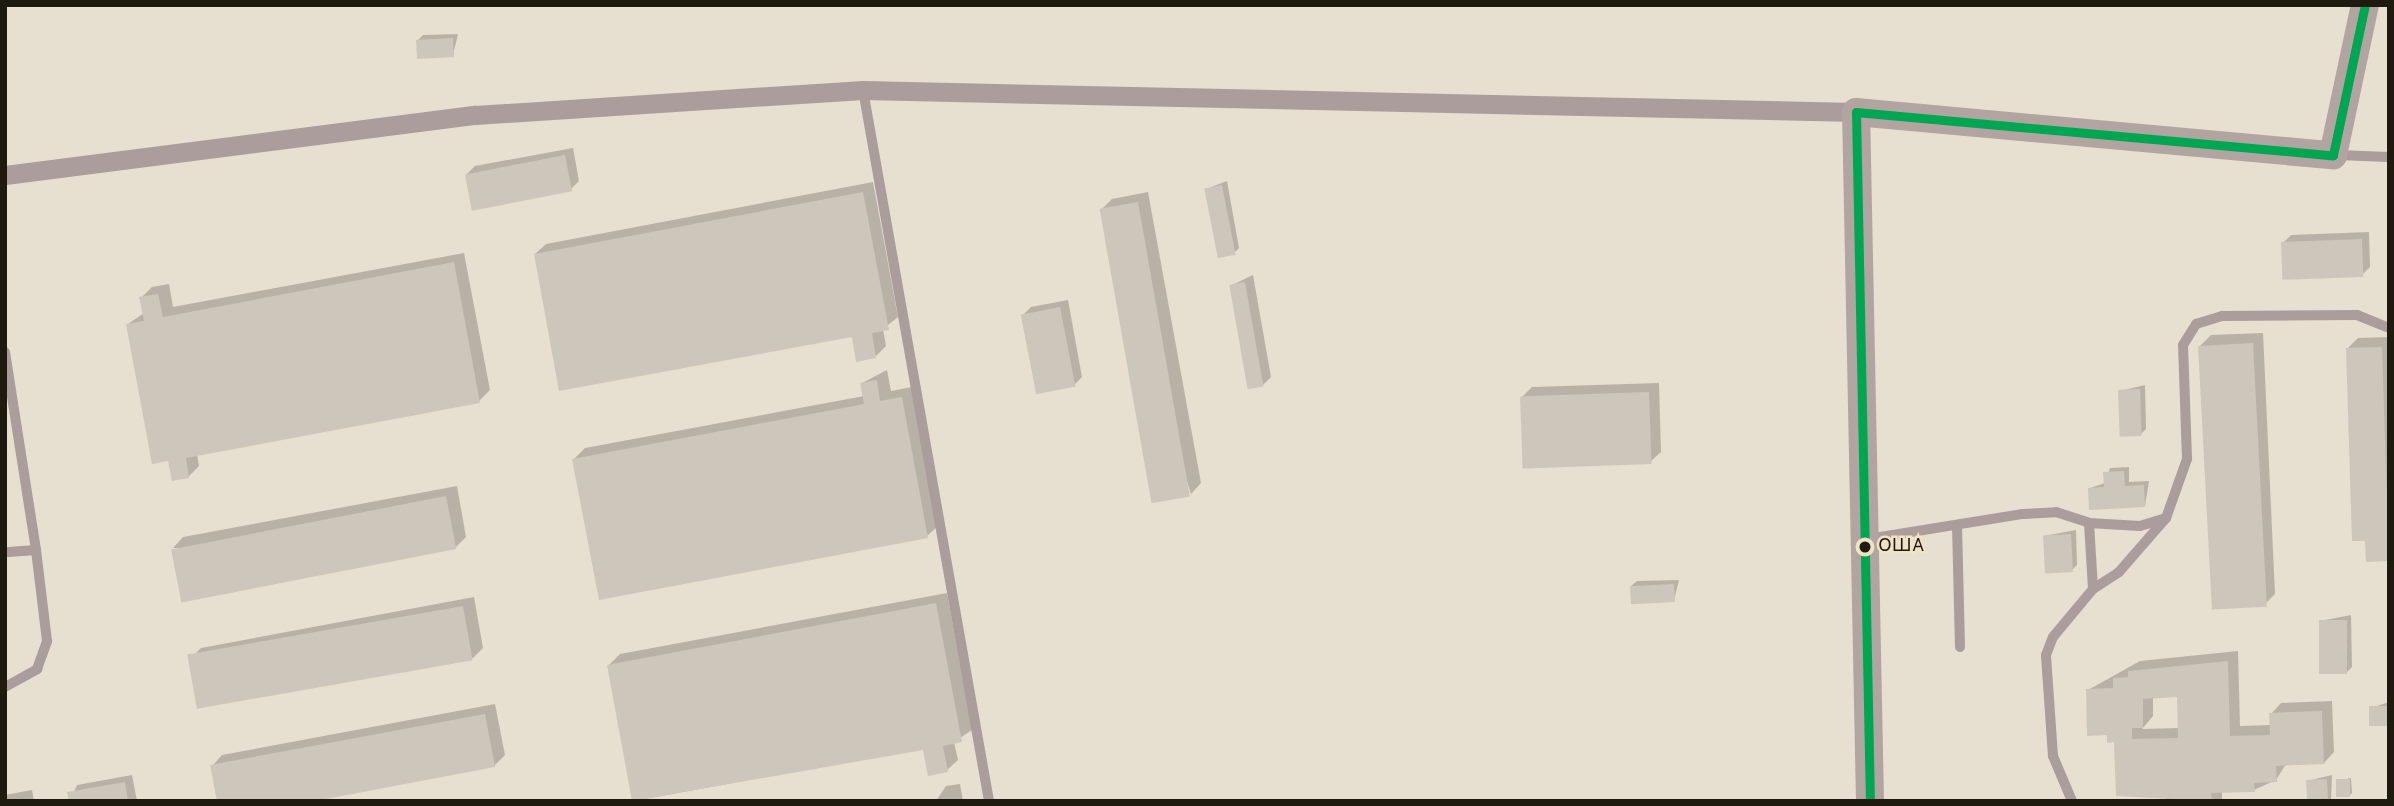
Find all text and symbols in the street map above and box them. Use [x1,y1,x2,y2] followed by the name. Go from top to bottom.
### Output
[1878,536,1925,558] place label: ОША
[1858,540,1872,554] marker: ОША

